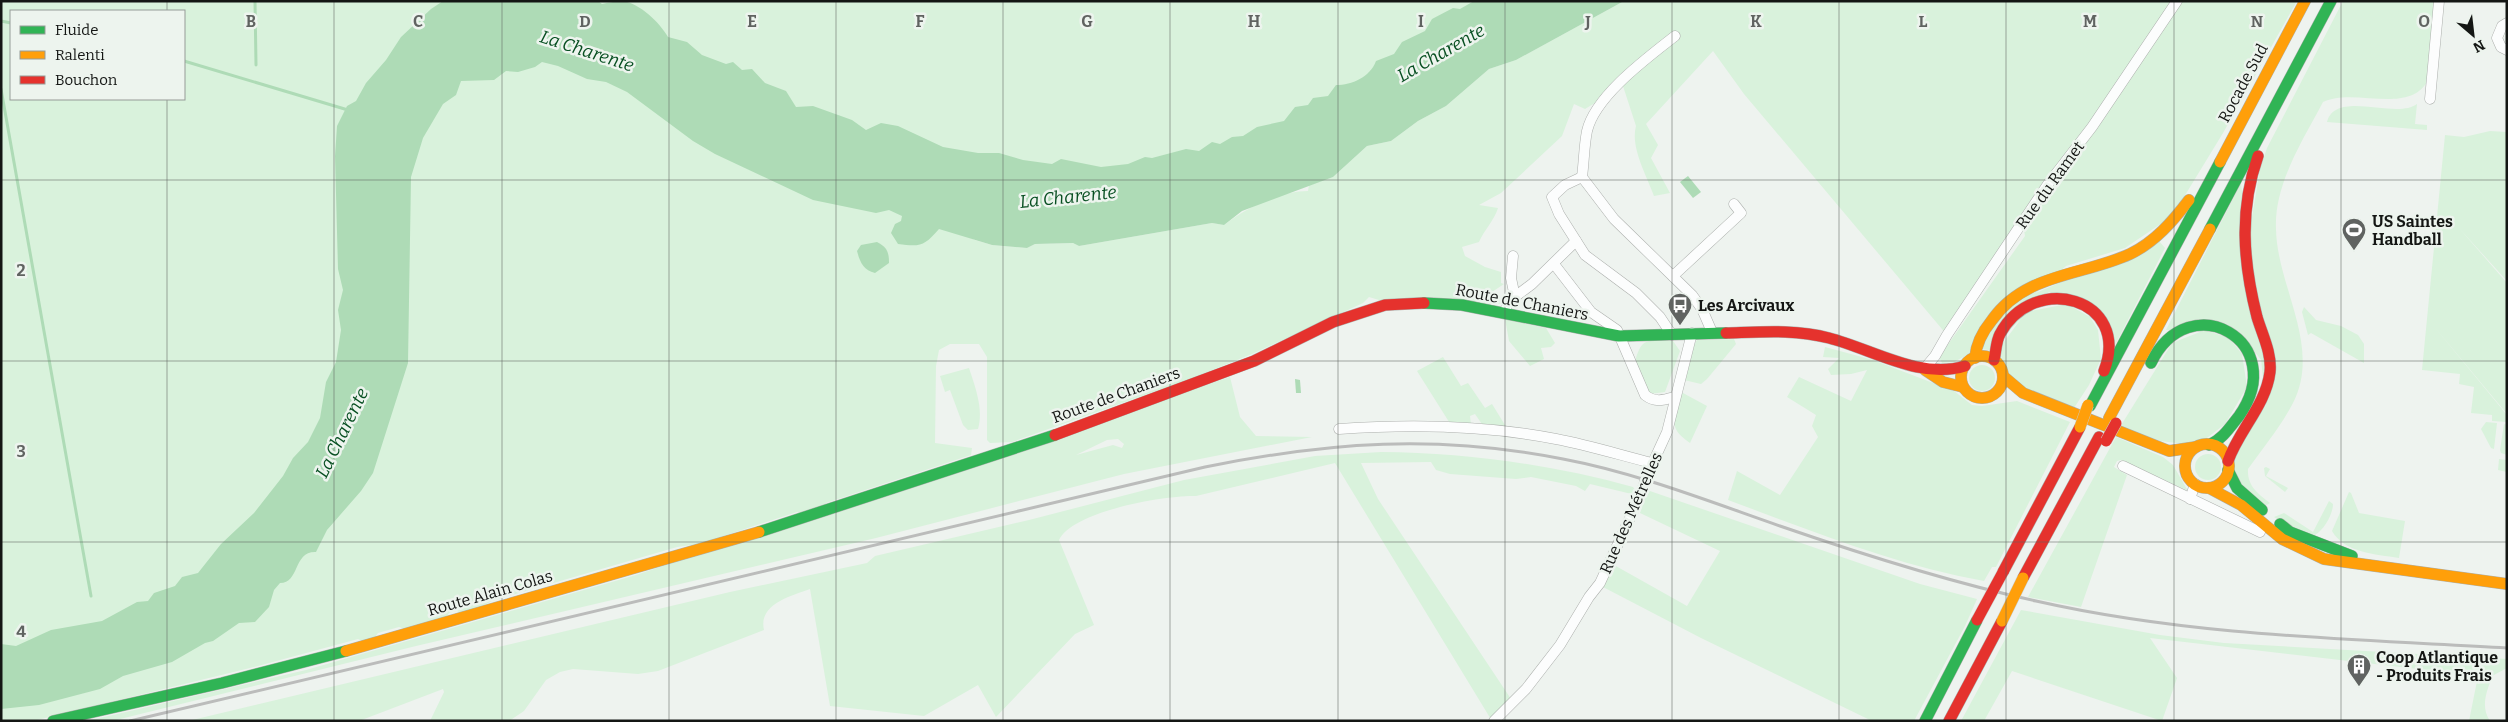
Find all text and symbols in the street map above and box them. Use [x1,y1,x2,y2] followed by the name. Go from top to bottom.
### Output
[10,10,185,100] legend
[2448,10,2498,60] north arrow
[246,12,256,31] text: B
[413,12,423,31] text: C
[579,12,591,31] text: D
[747,12,757,31] text: E
[916,12,925,31] text: F
[1081,12,1093,31] text: G
[1248,12,1261,31] text: H
[1418,12,1424,31] text: I
[1584,12,1591,31] text: J
[1750,12,1762,31] text: K
[1919,12,1928,31] text: L
[2083,12,2097,31] text: M
[2251,12,2263,31] text: N
[2418,12,2430,31] text: O
[1393,19,1489,87] water label: La Charente
[55,21,98,39] text: Fluide
[537,26,637,76] water label: La Charente
[2470,36,2488,56] text: N
[2214,40,2272,126] street label: Rocade Sud
[55,46,105,64] text: Ralenti
[55,71,118,89] text: Bouchon
[2012,137,2088,232] street label: Rue du Ramet
[1018,181,1118,213] water label: La Charente
[2372,212,2453,249] place label: US Saintes Handball
[2341,217,2367,251] sports icon: US Saintes Handball
[16,261,26,280] text: 2
[1454,280,1590,324] street label: Route de Chaniers
[1667,292,1693,326] bus stop icon: Les Arcivaux
[1698,296,1794,315] place label: Les Arcivaux
[1049,363,1183,427] street label: Route de Chaniers
[311,384,373,482] water label: La Charente
[16,442,26,461] text: 3
[1596,449,1666,577] street label: Rue des Métrelles
[425,566,555,620] street label: Route Alain Colas
[16,622,26,641] text: 4
[2376,648,2498,685] place label: Coop Atlantique - Produits Frais
[2346,653,2372,687] building icon: Coop Atlantique - Produits Frais

